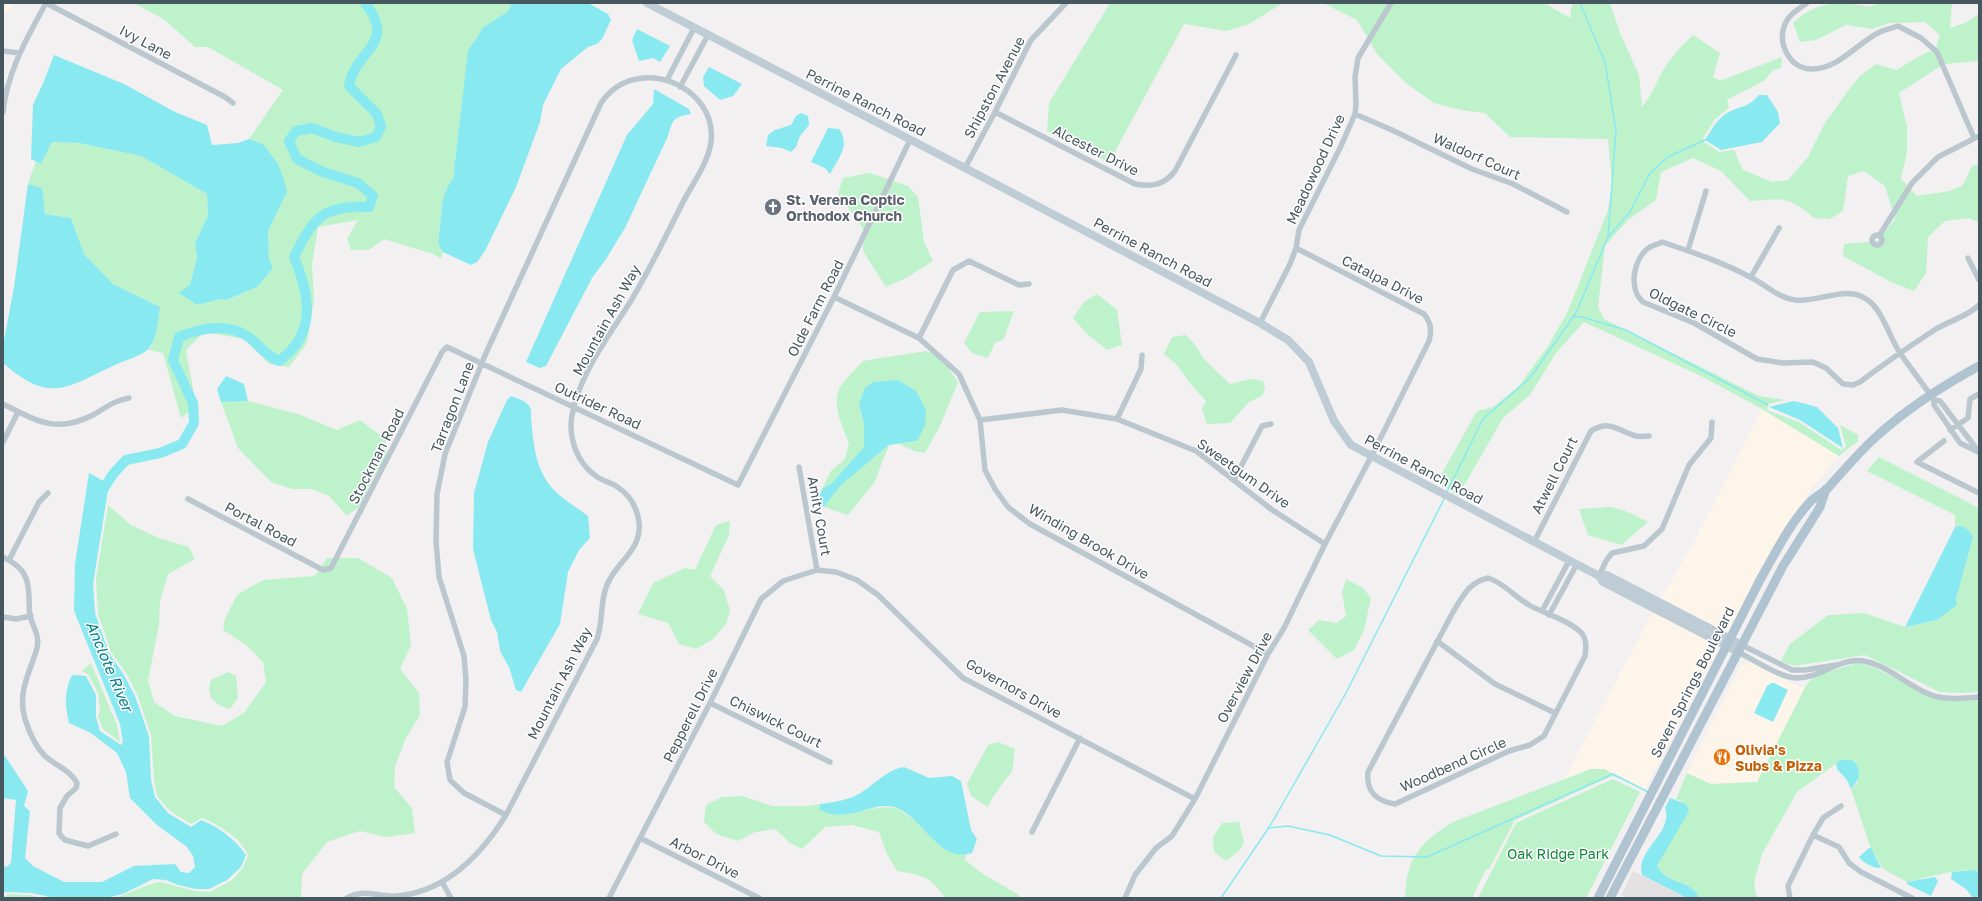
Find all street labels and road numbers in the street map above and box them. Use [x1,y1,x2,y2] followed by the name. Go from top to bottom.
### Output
[117,21,175,63] street label: Ivy Lane
[960,33,1028,141] street label: Shipston Avenue
[803,64,929,140] street label: Perrine Ranch Road
[1282,111,1348,227] street label: Meadowood Drive
[1050,121,1142,179] street label: Alcester Drive
[1430,129,1524,183] street label: Waldorf Court
[1091,214,1215,290] street label: Perrine Ranch Road
[1339,251,1427,307] street label: Catalpa Drive
[783,257,847,359] street label: Olde Farm Road
[569,262,644,378] street label: Mountain Ash Way
[1646,283,1740,341] street label: Oldgate Circle
[427,359,477,455] street label: Tarragon Lane
[552,378,644,432] street label: Outrider Road
[345,405,407,507] street label: Stockman Road
[1362,431,1486,507] street label: Perrine Ranch Road
[1527,434,1581,516] street label: Atwell Court
[1194,435,1294,511] street label: Sweetgum Drive
[805,475,835,557] street label: Amity Court
[222,498,300,550] street label: Portal Road
[1026,500,1152,582] street label: Winding Brook Drive
[1646,604,1738,760] street label: Seven Springs Boulevard
[523,624,595,742] street label: Mountain Ash Way
[1213,628,1275,726] street label: Overview Drive
[963,655,1065,721] street label: Governors Drive
[659,665,721,765] street label: Pepperell Drive
[727,691,825,751] street label: Chiswick Court
[1397,733,1509,795] street label: Woodbend Circle
[667,832,743,882] street label: Arbor Drive

